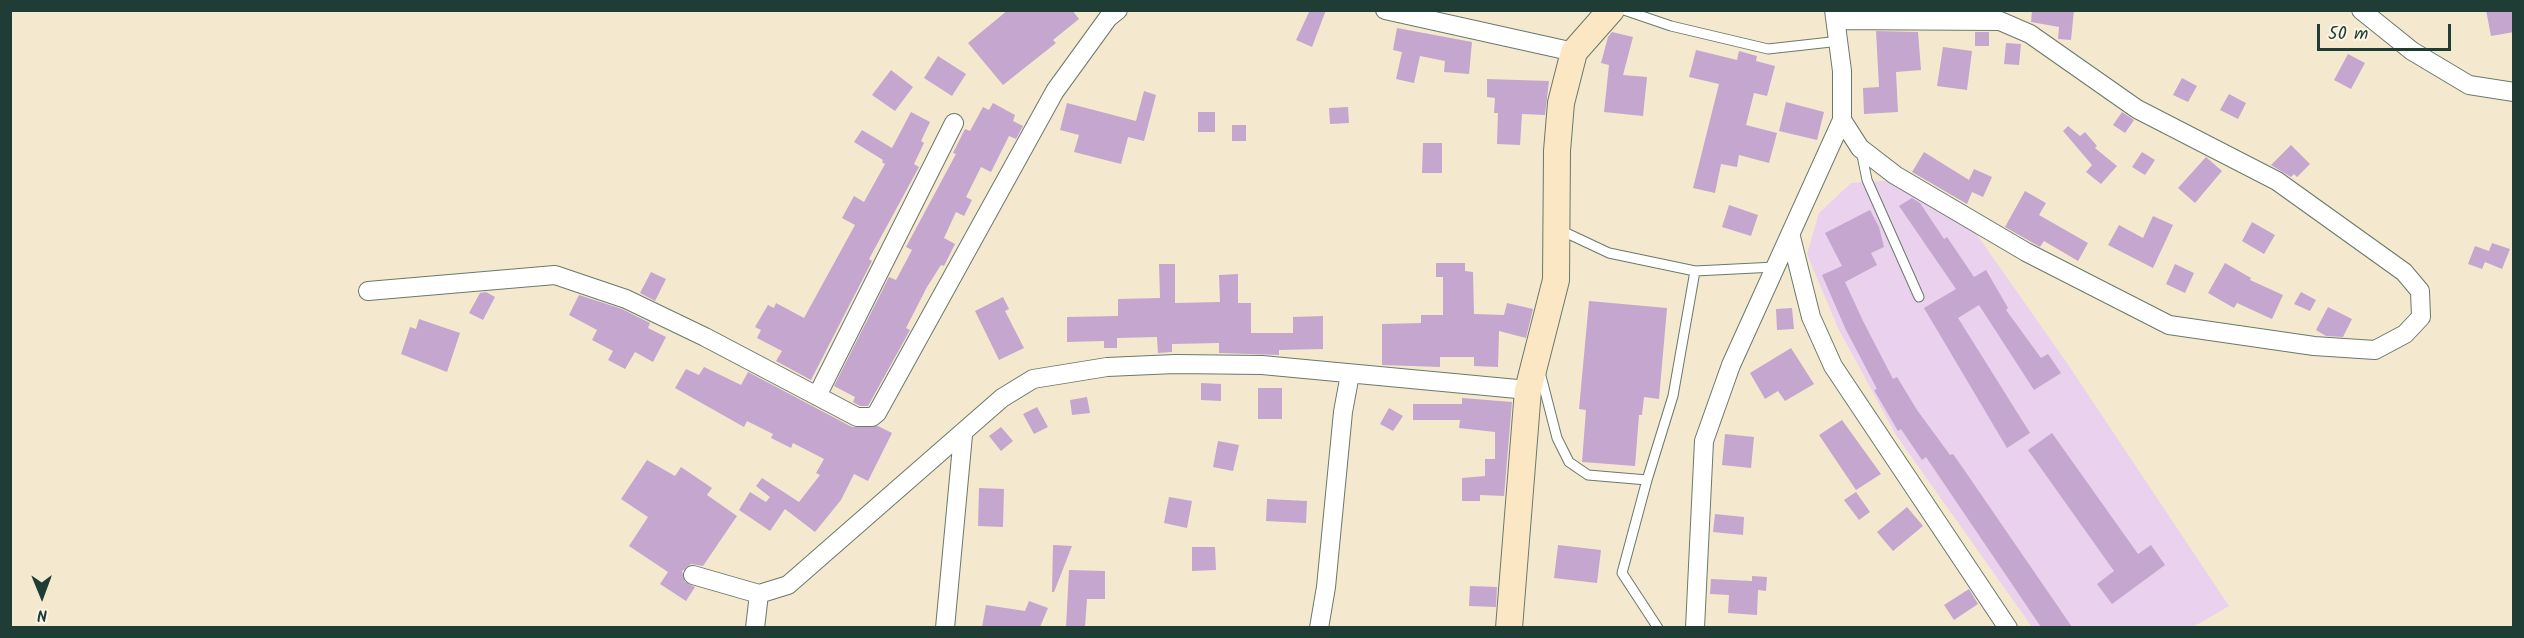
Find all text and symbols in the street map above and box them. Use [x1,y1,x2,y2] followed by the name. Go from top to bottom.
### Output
[2320,12,2454,50] scale bar
[2328,20,2368,49] text: 50 m
[12,566,72,626] north arrow
[37,602,48,627] text: N

